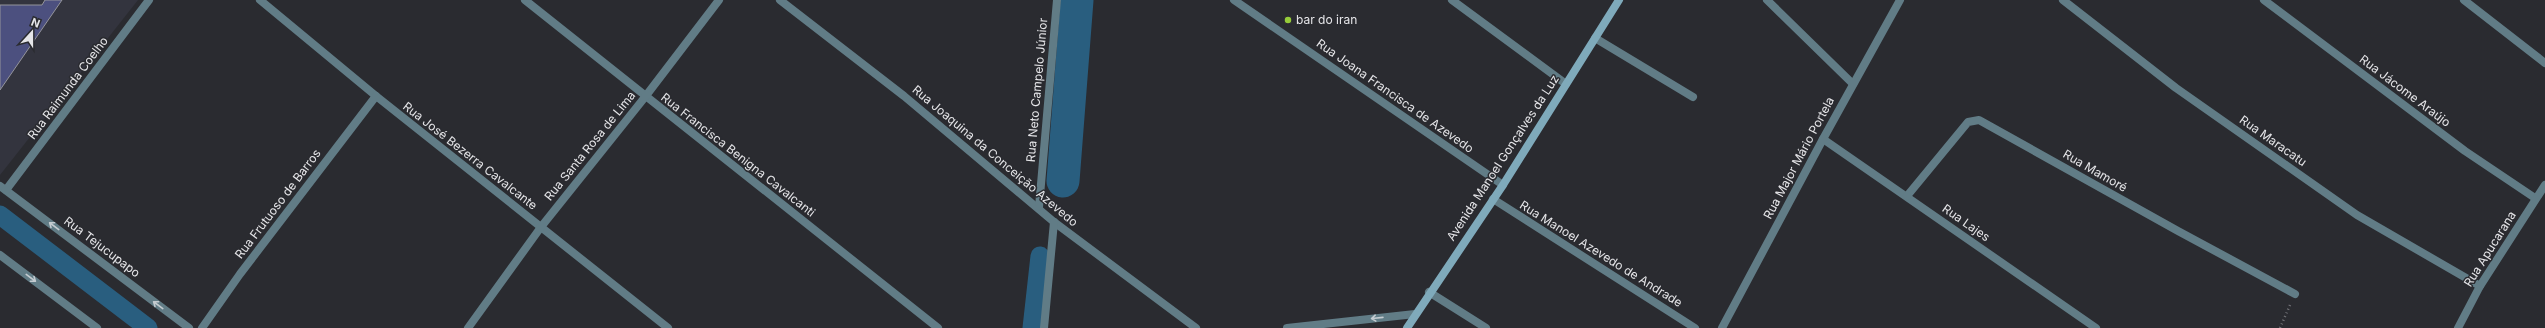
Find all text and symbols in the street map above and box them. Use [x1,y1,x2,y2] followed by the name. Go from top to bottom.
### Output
[12,12,52,52] north arrow
[1296,12,1357,27] place label: bar do iran
[29,15,42,31] text: N
[1283,15,1293,25] marker: bar do iran
[1023,17,1050,163] street label: Rua Neto Campelo Júnior
[24,33,111,142] street label: Rua Raimunda Coelho
[1314,35,1477,156] street label: Rua Joana Francisca de Azevedo
[2357,51,2454,130] street label: Rua Jácome Araújo
[1443,72,1562,243] street label: Avenida Manoel Gonçalves da Luz
[909,82,1081,229] street label: Rua Joaquina da Conceição Azevedo
[541,88,638,203] street label: Rua Santa Rosa de Lima
[658,90,819,220] street label: Rua Francisca Benigna Cavalcanti
[1760,94,1837,221] street label: Rua Major Mário Portela
[400,98,540,213] street label: Rua José Bezerra Cavalcante
[2237,112,2310,169] street label: Rua Maracatu
[232,146,324,261] street label: Rua Frutuoso de Barros
[2061,146,2130,195] street label: Rua Mamoré
[1517,197,1685,310] street label: Rua Manoel Azevedo de Andrade
[1940,201,1993,244] street label: Rua Lajes
[2460,208,2519,289] street label: Rua Apucarana
[61,213,143,280] street label: Rua Tejucupapo
[48,222,59,230] one-way arrow
[26,274,37,282] one-way arrow
[152,300,163,309] one-way arrow
[1371,314,1384,322] one-way arrow

